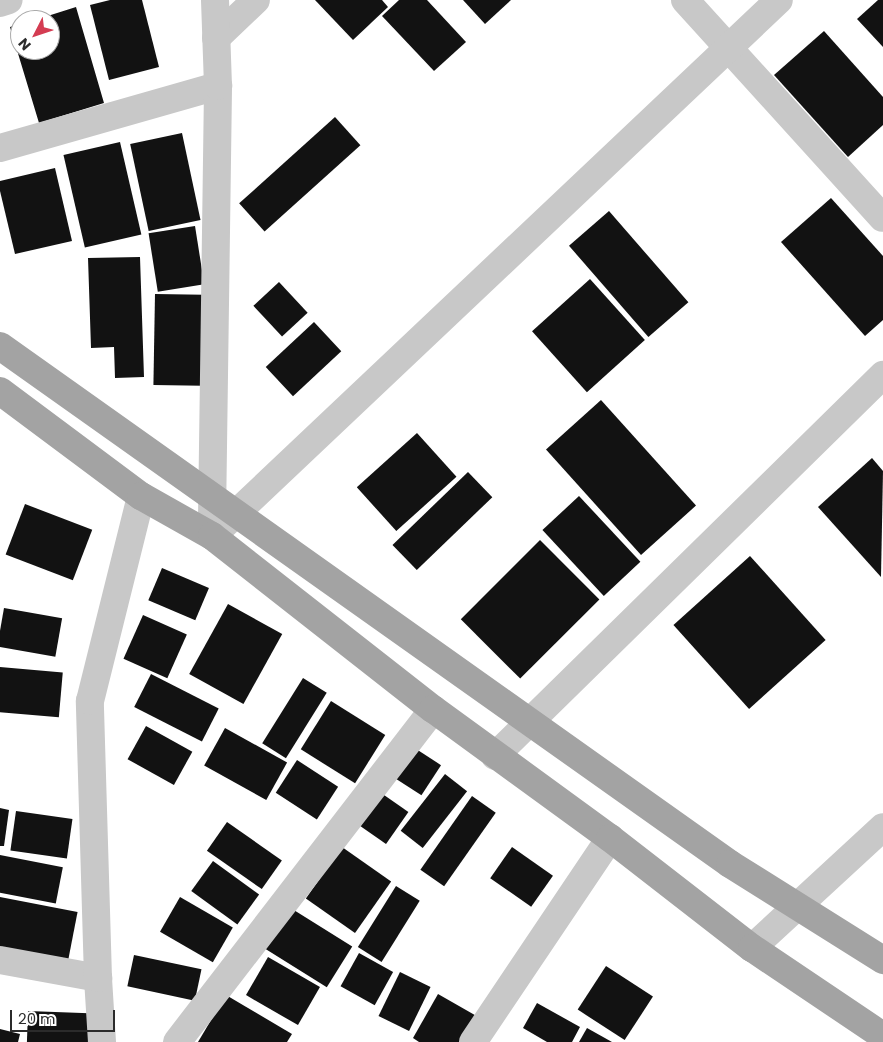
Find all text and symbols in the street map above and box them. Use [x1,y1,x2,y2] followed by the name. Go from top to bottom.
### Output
[10,10,60,60] north arrow
[13,34,35,55] text: N
[12,1000,118,1032] scale bar
[18,1008,56,1029] text: 20 m

